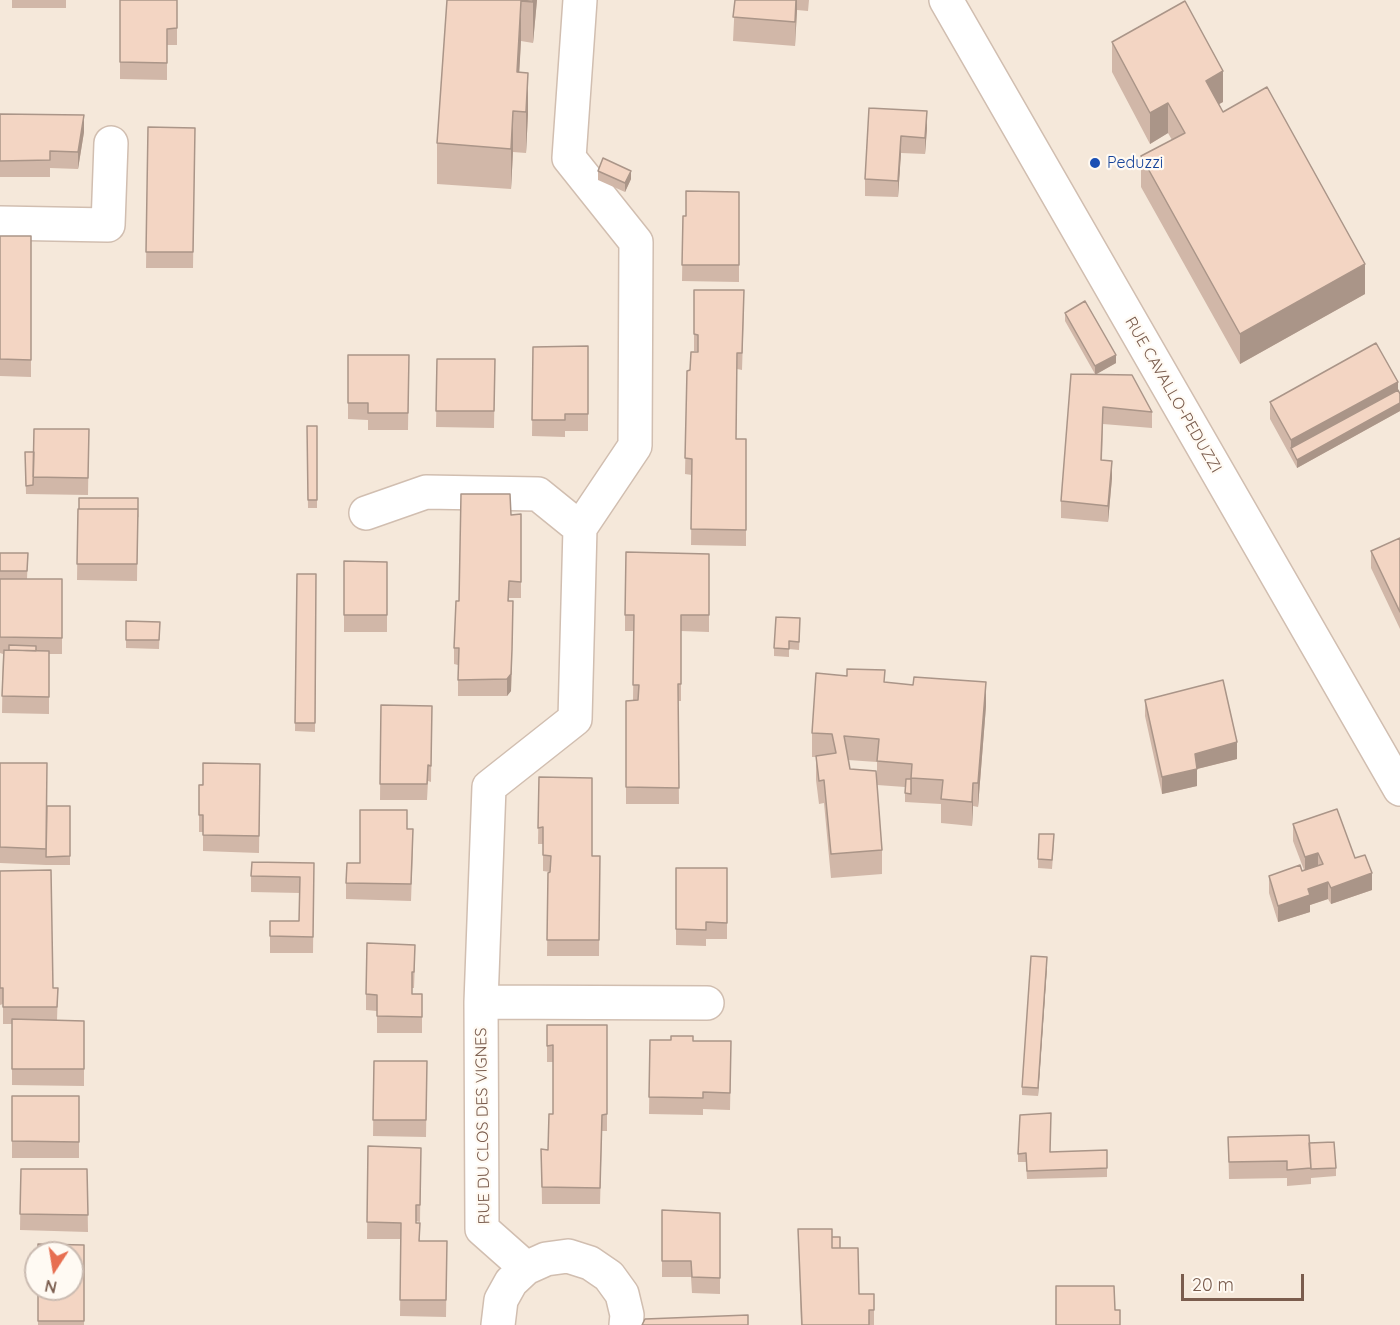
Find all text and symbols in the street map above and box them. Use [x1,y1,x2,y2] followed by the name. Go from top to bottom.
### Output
[1107,153,1163,173] place label: Peduzzi
[1088,156,1102,170] marker: Peduzzi
[1120,314,1226,476] street label: RUE CAVALLO-PEDUZZI
[472,1028,494,1224] street label: RUE DU CLOS DES VIGNES
[24,1241,84,1301] north arrow
[1184,1262,1307,1300] scale bar
[1192,1273,1234,1296] text: 20 m
[43,1276,59,1298] text: N

